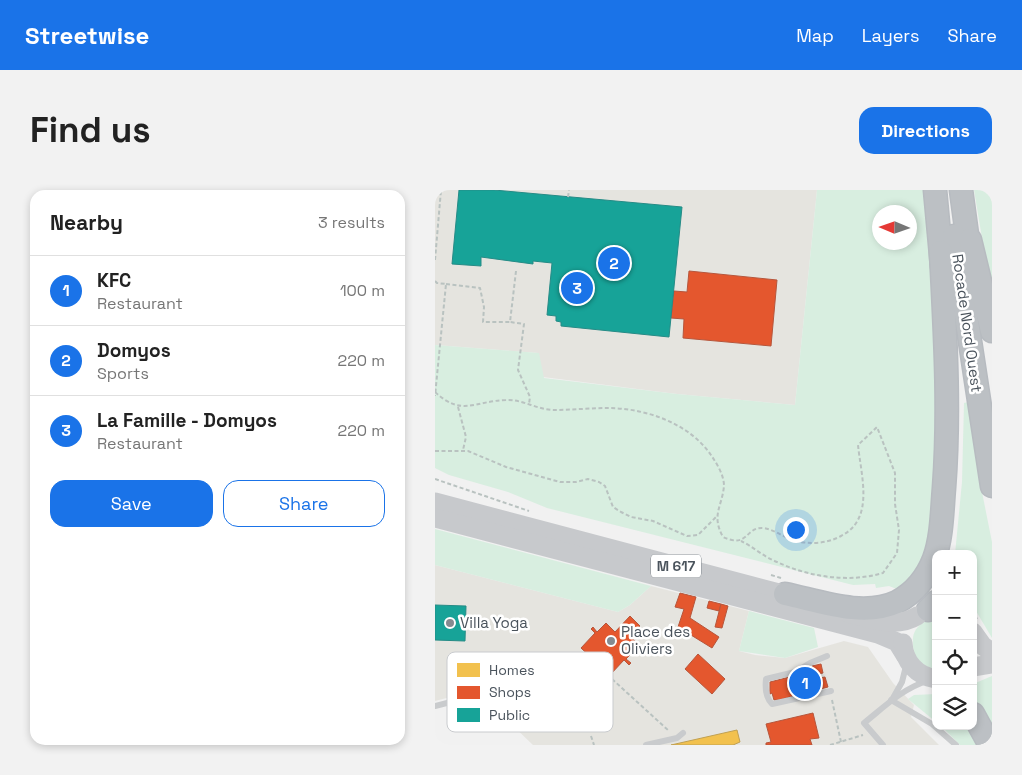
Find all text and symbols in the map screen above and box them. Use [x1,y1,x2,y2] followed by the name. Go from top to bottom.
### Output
[25,20,149,51] text: Streetwise
[796,24,834,47] text: Map
[862,24,919,47] text: Layers
[947,24,997,47] text: Share
[859,107,992,154] button: Directions
[30,108,151,152] text: Find us
[872,205,917,250] north arrow
[50,209,123,236] text: Nearby
[318,212,385,233] text: 3 results
[598,244,630,282] pin: 2
[948,253,987,393] street label: Rocade Nord Ouest
[97,268,131,293] text: KFC
[561,269,593,307] pin: 3
[62,280,70,301] text: 1
[340,280,385,301] text: 100 m
[97,293,183,314] text: Restaurant
[97,338,171,363] text: Domyos
[61,350,71,371] text: 2
[338,350,385,371] text: 220 m
[97,363,149,384] text: Sports
[97,408,277,433] text: La Famille - Domyos
[61,420,71,441] text: 3
[338,420,385,441] text: 220 m
[97,433,183,454] text: Restaurant
[50,480,213,527] button: Save
[223,480,385,527] button: Share
[783,517,809,543] your location
[932,550,977,730] map controls
[932,550,977,595] button: +
[651,554,701,578] road number: M 617
[932,595,977,640] button: −
[460,613,528,632] place label: Villa Yoga
[444,617,456,629] marker: Villa Yoga
[621,622,690,658] place label: Place des Oliviers
[605,635,617,647] marker: Place des Oliviers
[932,640,977,685] button: locate
[447,652,613,732] legend
[489,661,535,679] text: Homes
[789,664,821,702] pin: 1
[489,683,531,701] text: Shops
[932,685,977,730] button: layers
[489,706,530,724] text: Public

